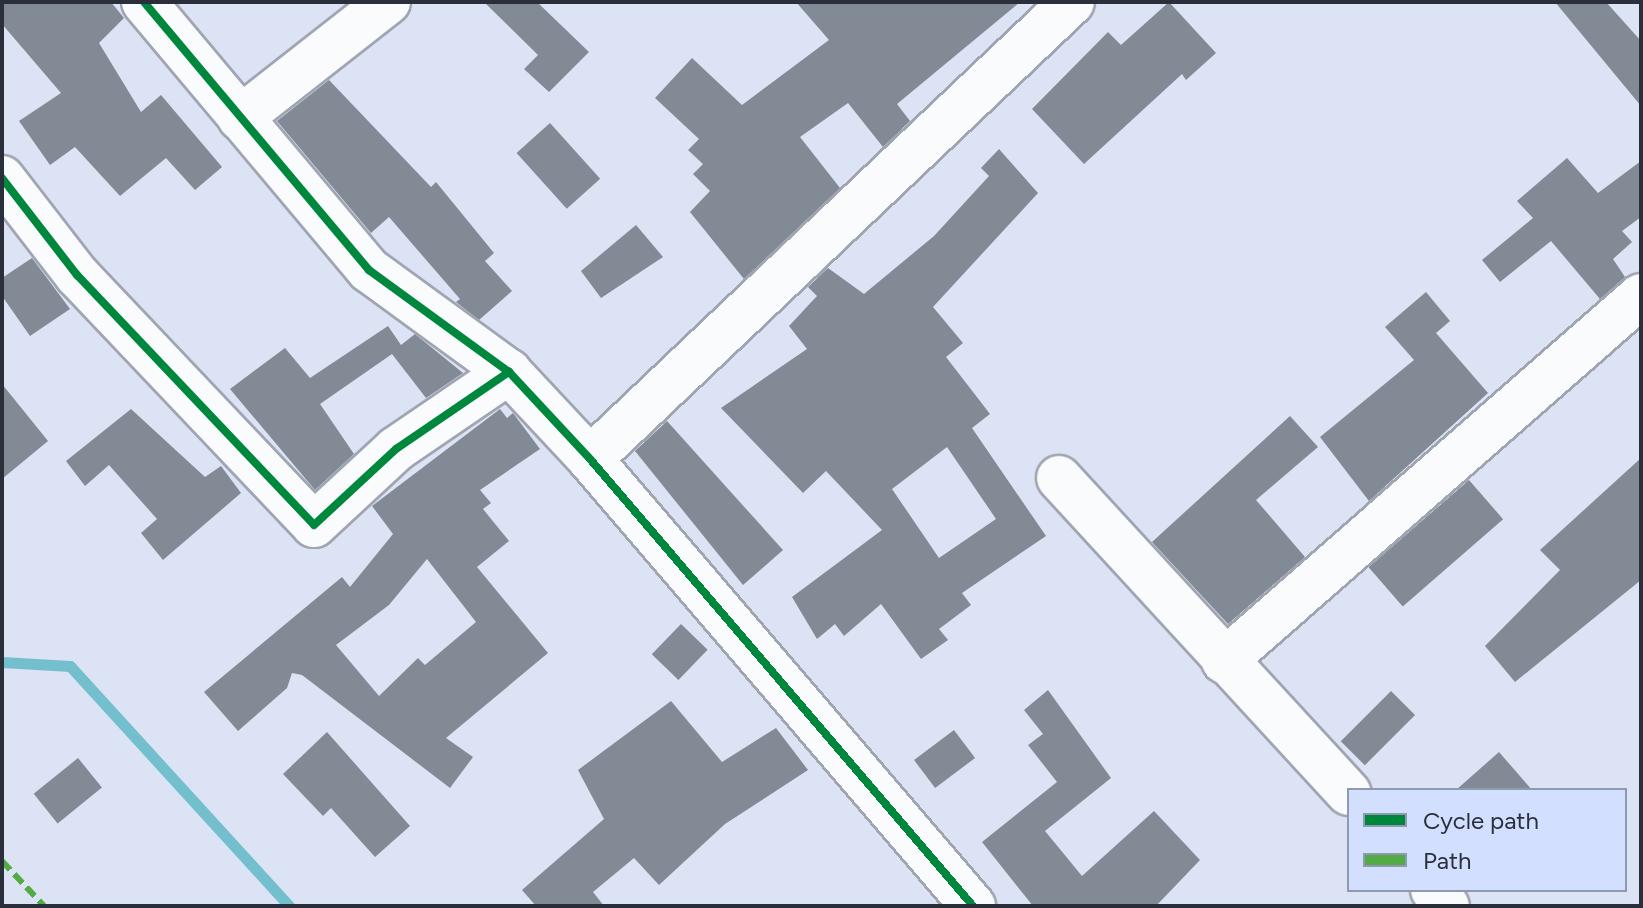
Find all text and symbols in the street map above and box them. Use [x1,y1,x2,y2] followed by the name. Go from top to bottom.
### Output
[1347,788,1627,892] legend
[1423,806,1539,835] text: Cycle path
[1423,846,1471,875] text: Path

